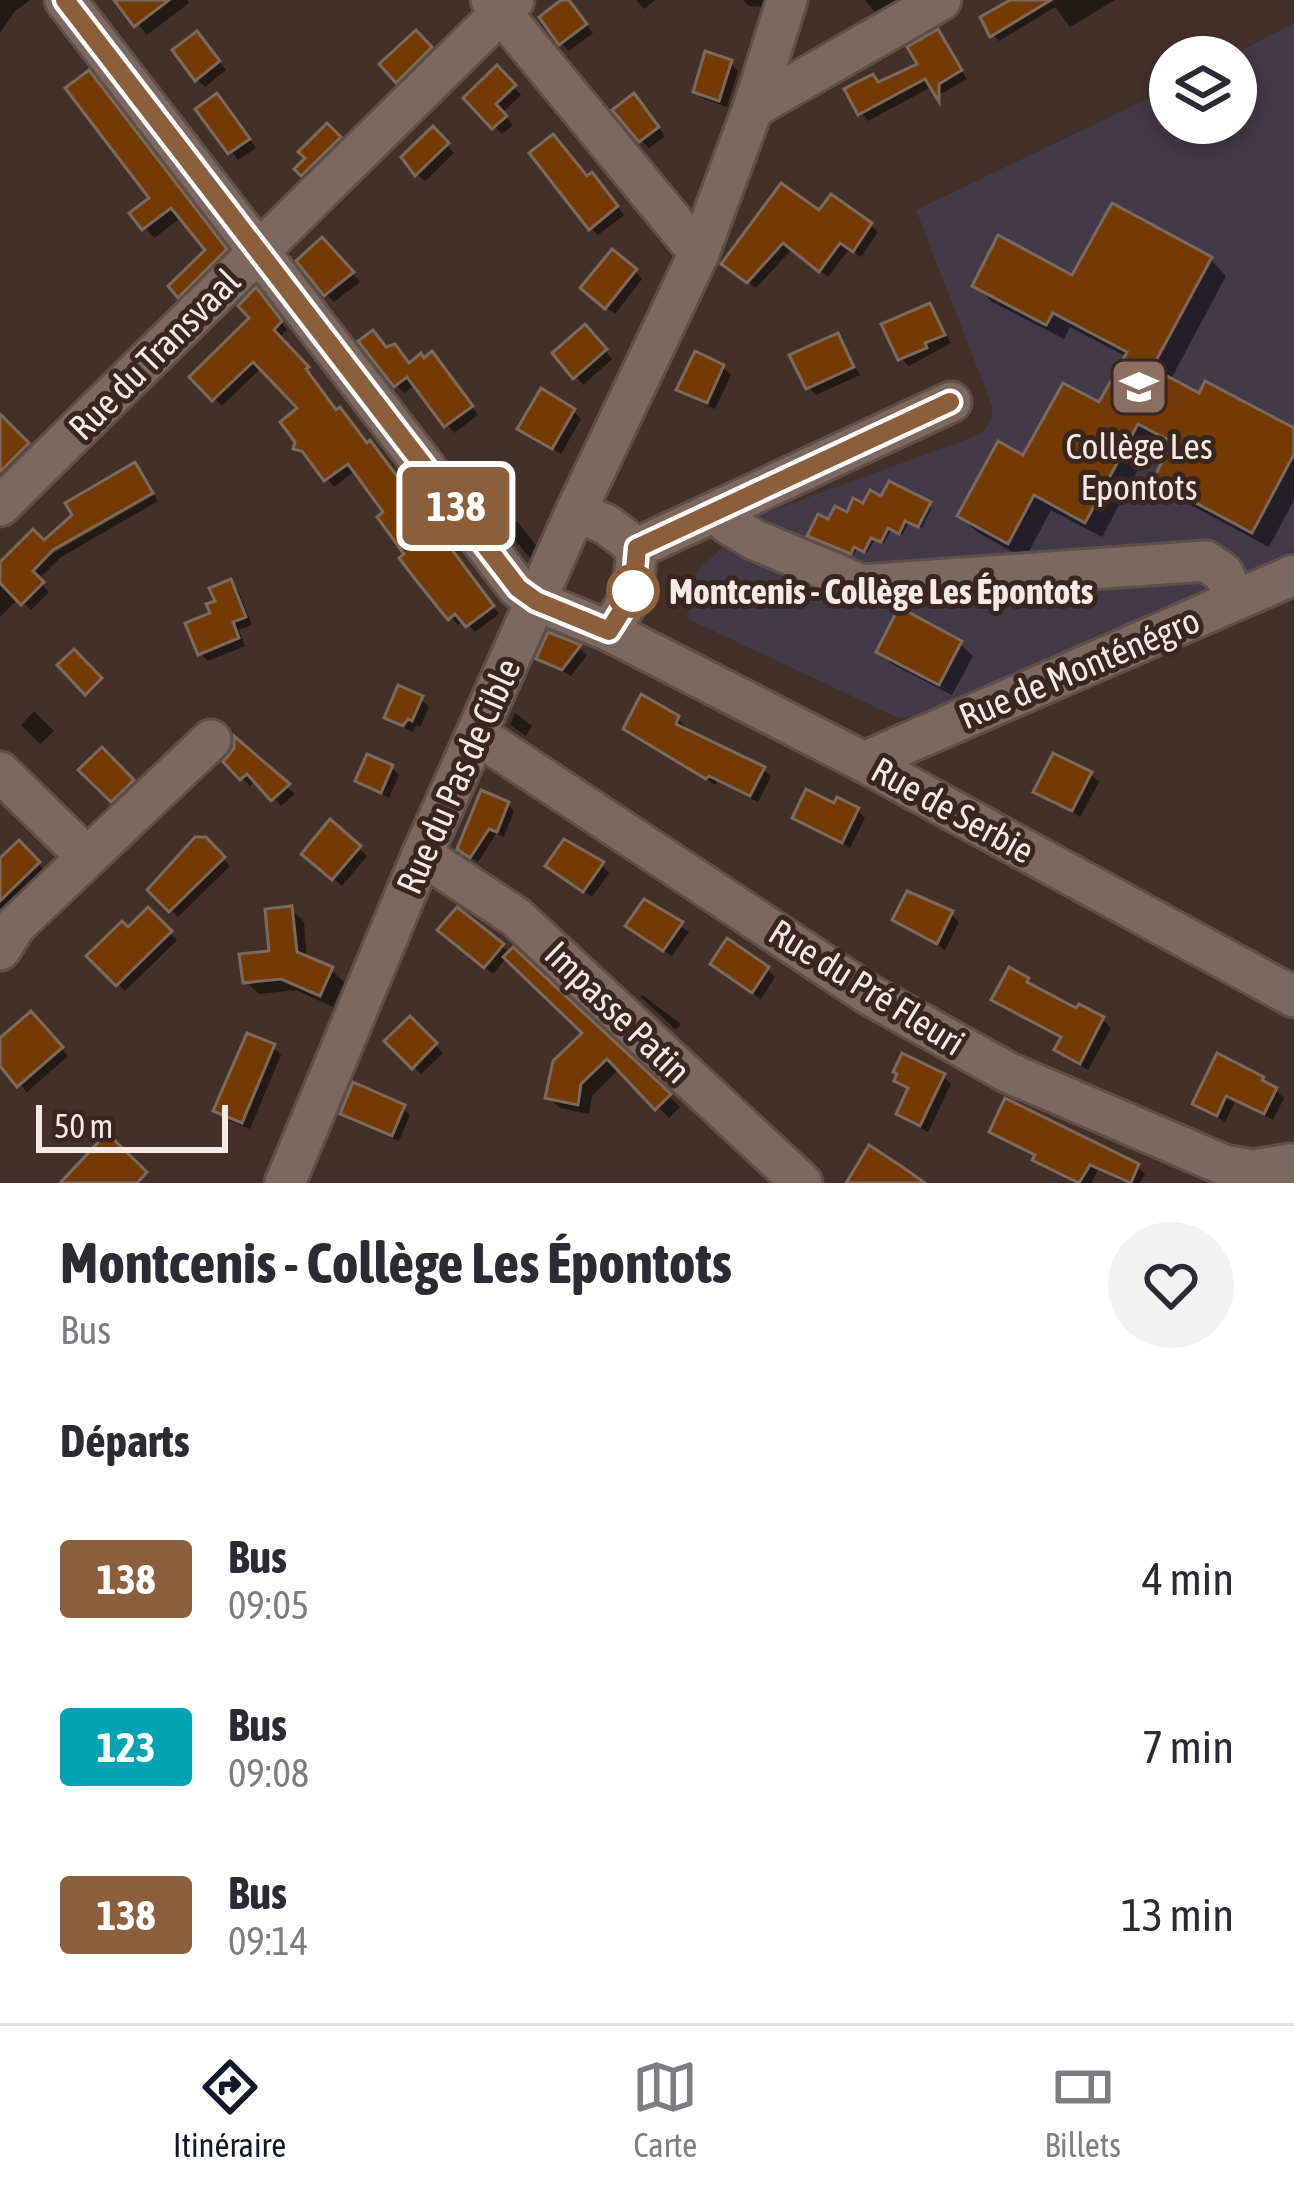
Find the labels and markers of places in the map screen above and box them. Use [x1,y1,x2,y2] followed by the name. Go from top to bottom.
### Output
[1108,356,1170,418] school or university icon: Collège Les Epontots
[1065,425,1213,508] place label: Collège Les Epontots
[608,566,658,616] marker: Montcenis - Collège Les Épontots
[669,570,1094,612] place label: Montcenis - Collège Les Épontots

